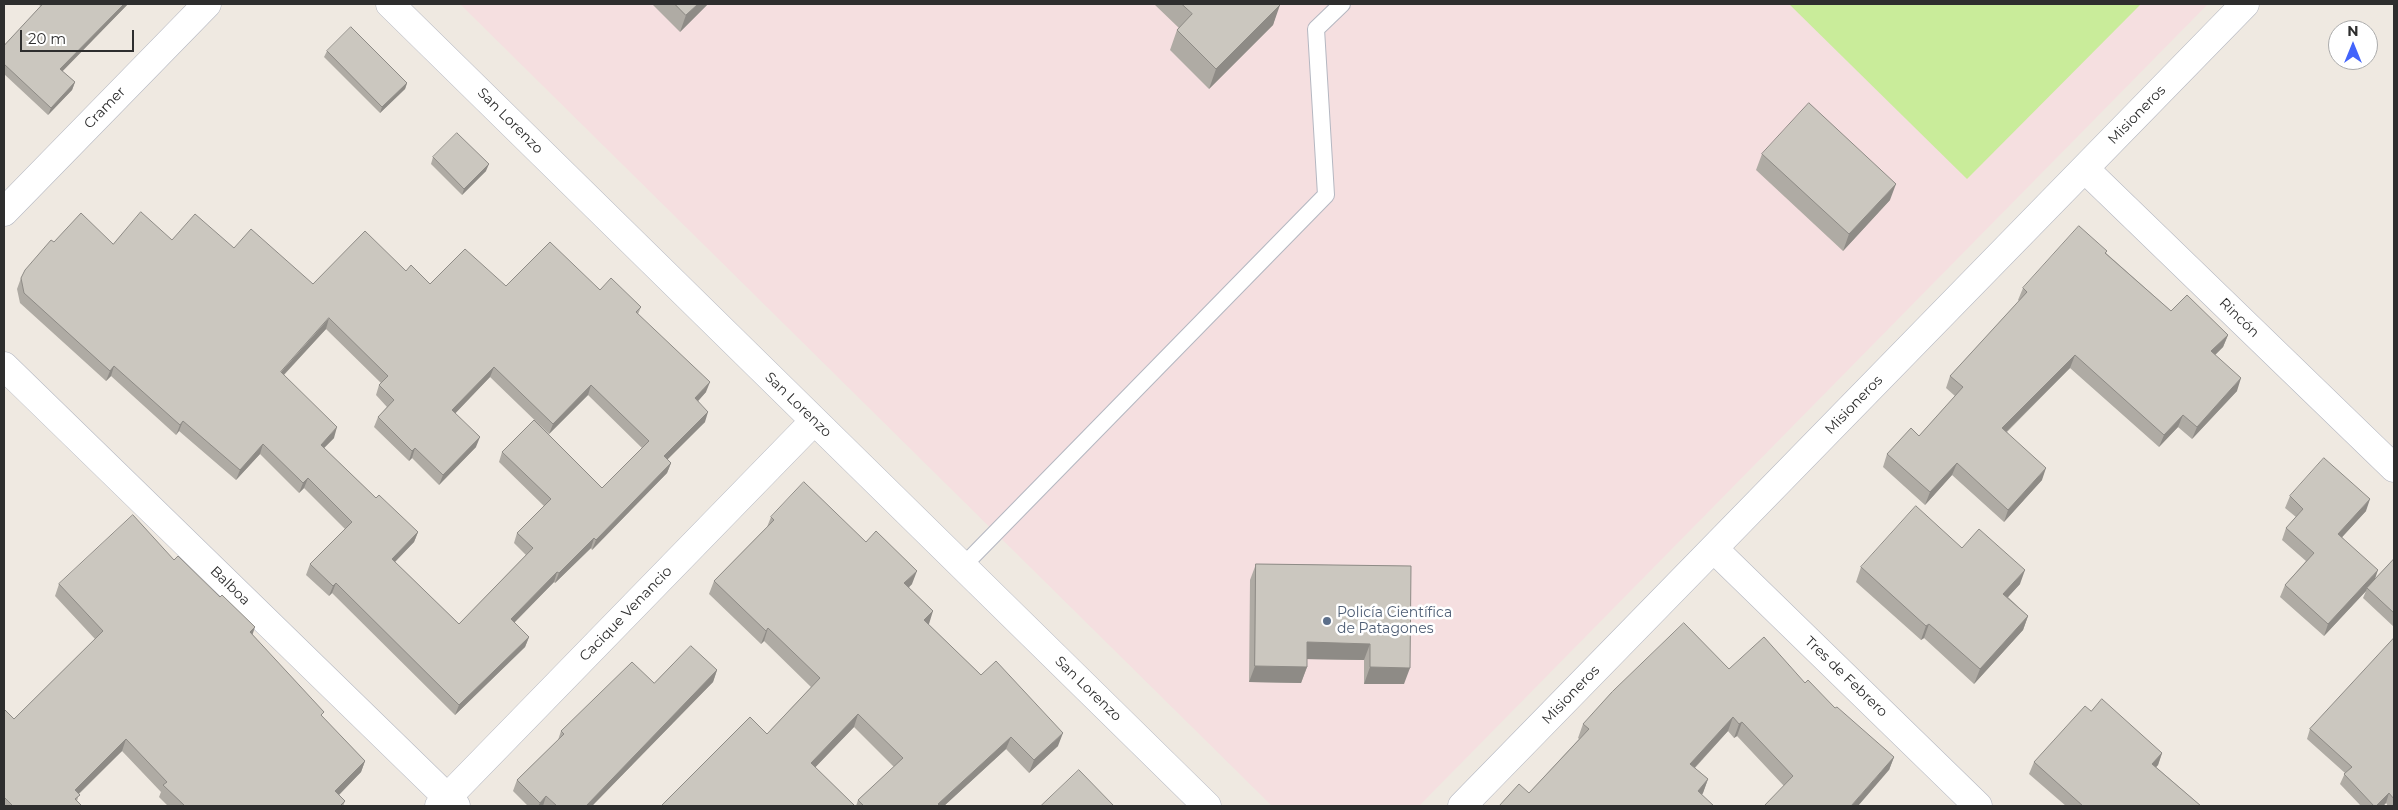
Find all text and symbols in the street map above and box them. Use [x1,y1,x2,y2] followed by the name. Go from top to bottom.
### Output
[22,20,136,52] scale bar
[2328,20,2378,70] north arrow
[2347,22,2359,40] text: N
[28,29,66,48] text: 20 m
[2105,82,2169,148] street label: Misioneros
[81,83,129,133] street label: Cramer
[474,85,546,157] street label: San Lorenzo
[2215,295,2263,341] street label: Rincón
[761,369,835,441] street label: San Lorenzo
[1822,372,1886,438] street label: Misioneros
[207,563,253,609] street label: Balboa
[576,563,676,665] street label: Cacique Venancio
[1337,605,1452,638] place label: Policía Científica de Patagones
[1321,615,1333,627] marker: Policía Científica de Patagones
[1801,633,1891,721] street label: Tres de Febrero
[1051,653,1125,725] street label: San Lorenzo
[1539,662,1603,728] street label: Misioneros

